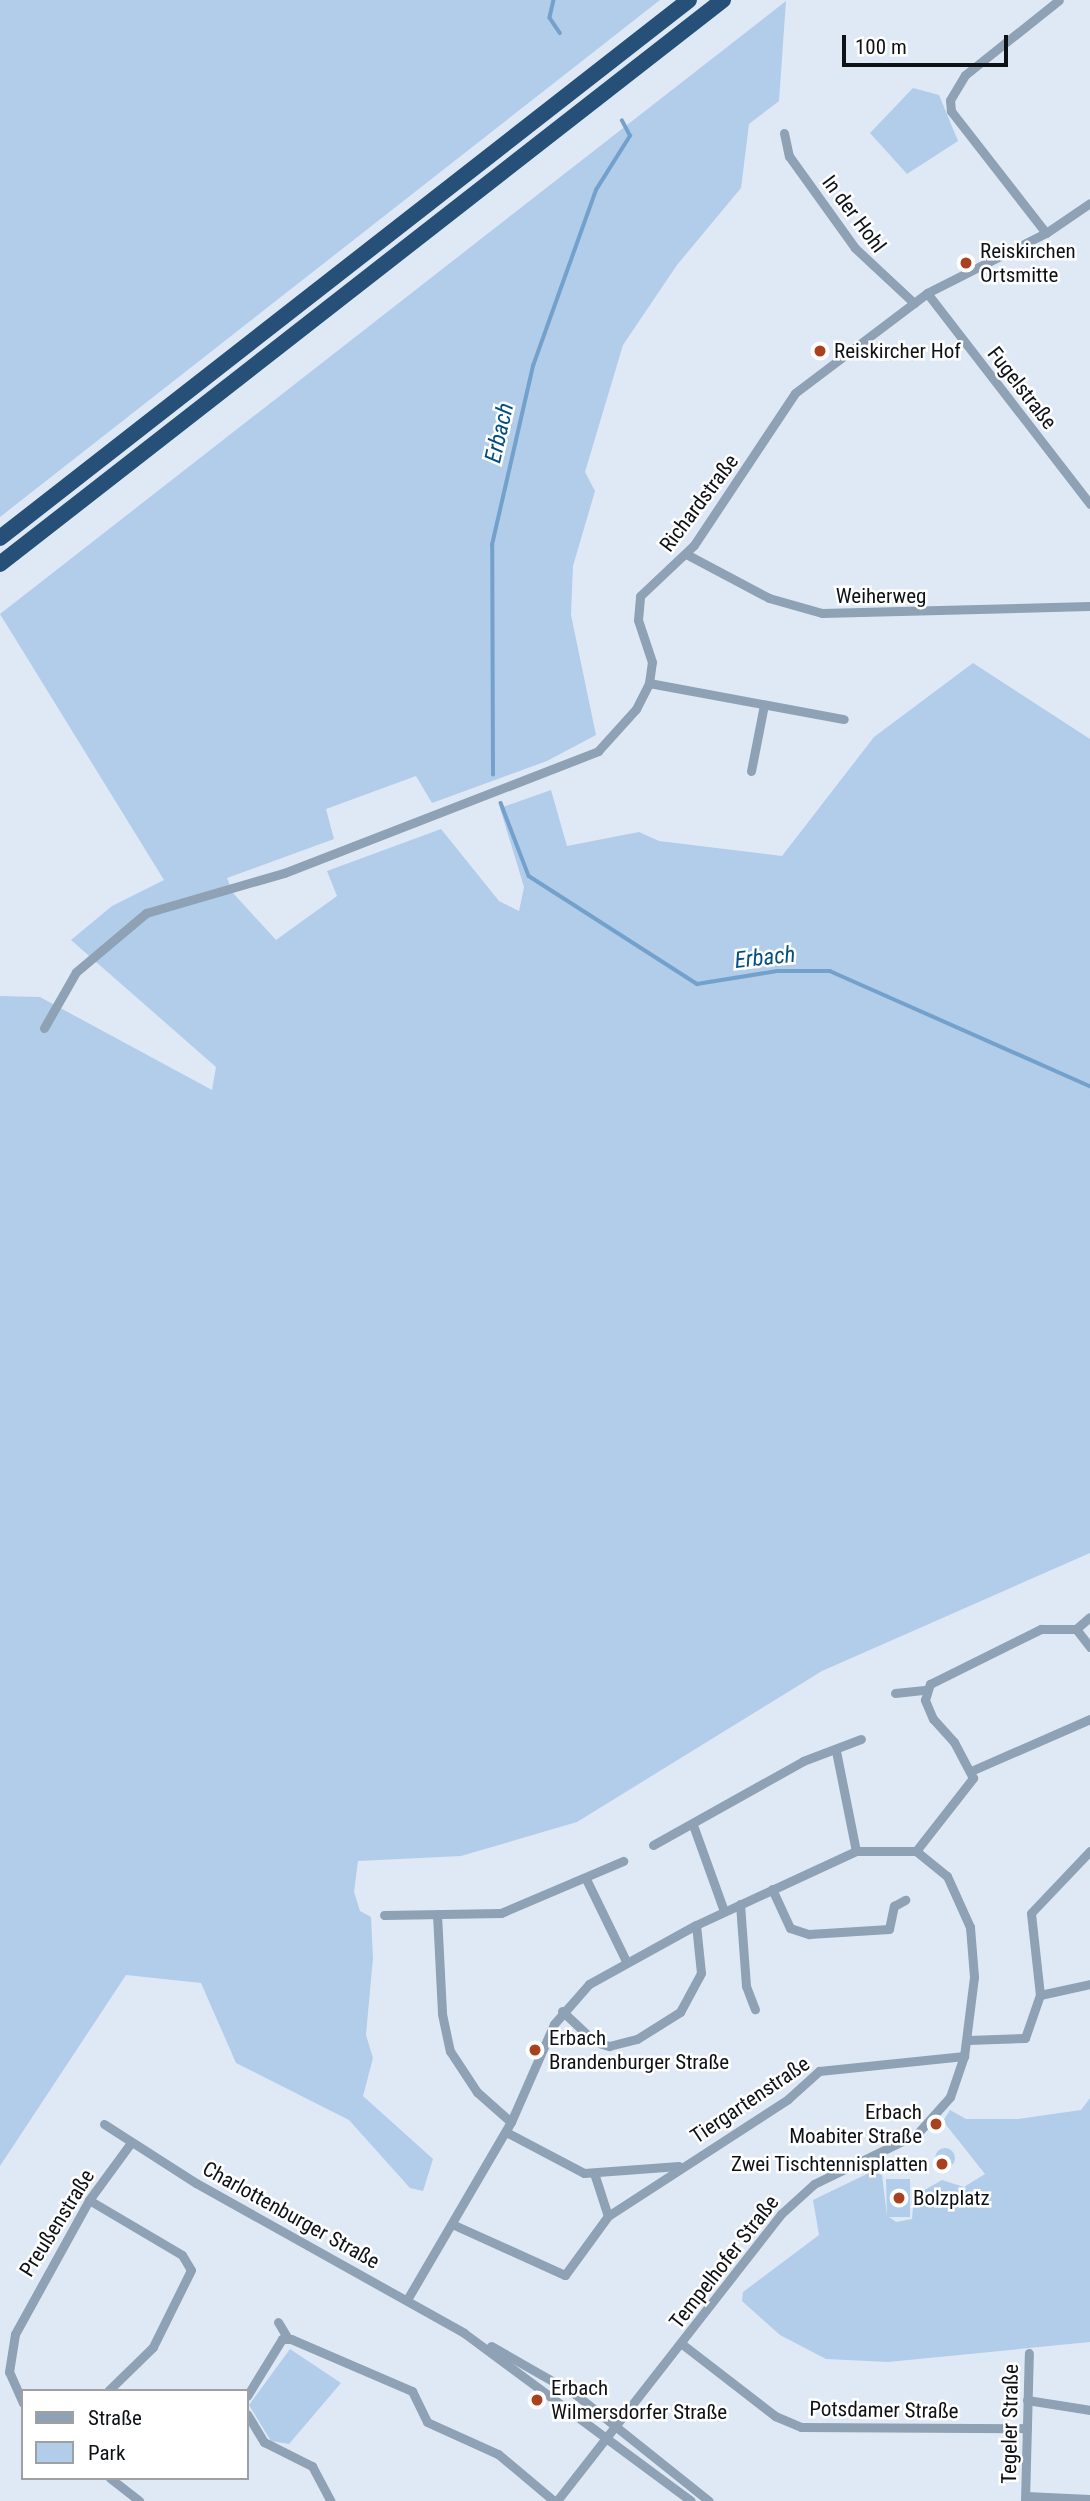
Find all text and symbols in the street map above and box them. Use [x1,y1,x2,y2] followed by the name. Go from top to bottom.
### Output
[845,21,1011,65] scale bar
[855,35,907,59] text: 100 m
[817,170,891,258] street label: In der Hohl
[980,238,1076,288] place label: Reiskirchen Ortsmitte
[958,255,974,271] marker: Reiskirchen Ortsmitte
[834,338,961,364] place label: Reiskircher Hof
[982,342,1062,434] street label: Fugelstraße
[812,343,828,359] marker: Reiskircher Hof
[480,400,520,466] water label: Erbach
[654,449,744,557] street label: Richardstraße
[836,583,926,609] street label: Weiherweg
[733,941,797,975] water label: Erbach
[549,2025,729,2075] place label: Erbach Brandenburger Straße
[527,2042,543,2058] marker: Erbach Brandenburger Straße
[686,2051,814,2149] street label: Tiergartenstraße
[789,2099,922,2149] place label: Erbach Moabiter Straße
[928,2116,944,2132] marker: Erbach Moabiter Straße
[731,2151,928,2177] place label: Zwei Tischtennisplatten
[198,2156,384,2274] street label: Charlottenburger Straße
[934,2156,950,2172] marker: Zwei Tischtennisplatten
[14,2165,100,2281] street label: Preußenstraße
[913,2185,990,2211] place label: Bolzplatz
[664,2190,784,2334] street label: Tempelhofer Straße
[891,2190,907,2206] marker: Bolzplatz
[996,2364,1024,2484] street label: Tegeler Straße
[551,2375,727,2425] place label: Erbach Wilmersdorfer Straße
[21,2389,248,2480] legend
[529,2392,545,2408] marker: Erbach Wilmersdorfer Straße
[809,2396,959,2424] street label: Potsdamer Straße
[88,2406,142,2430] text: Straße
[88,2441,125,2465] text: Park

